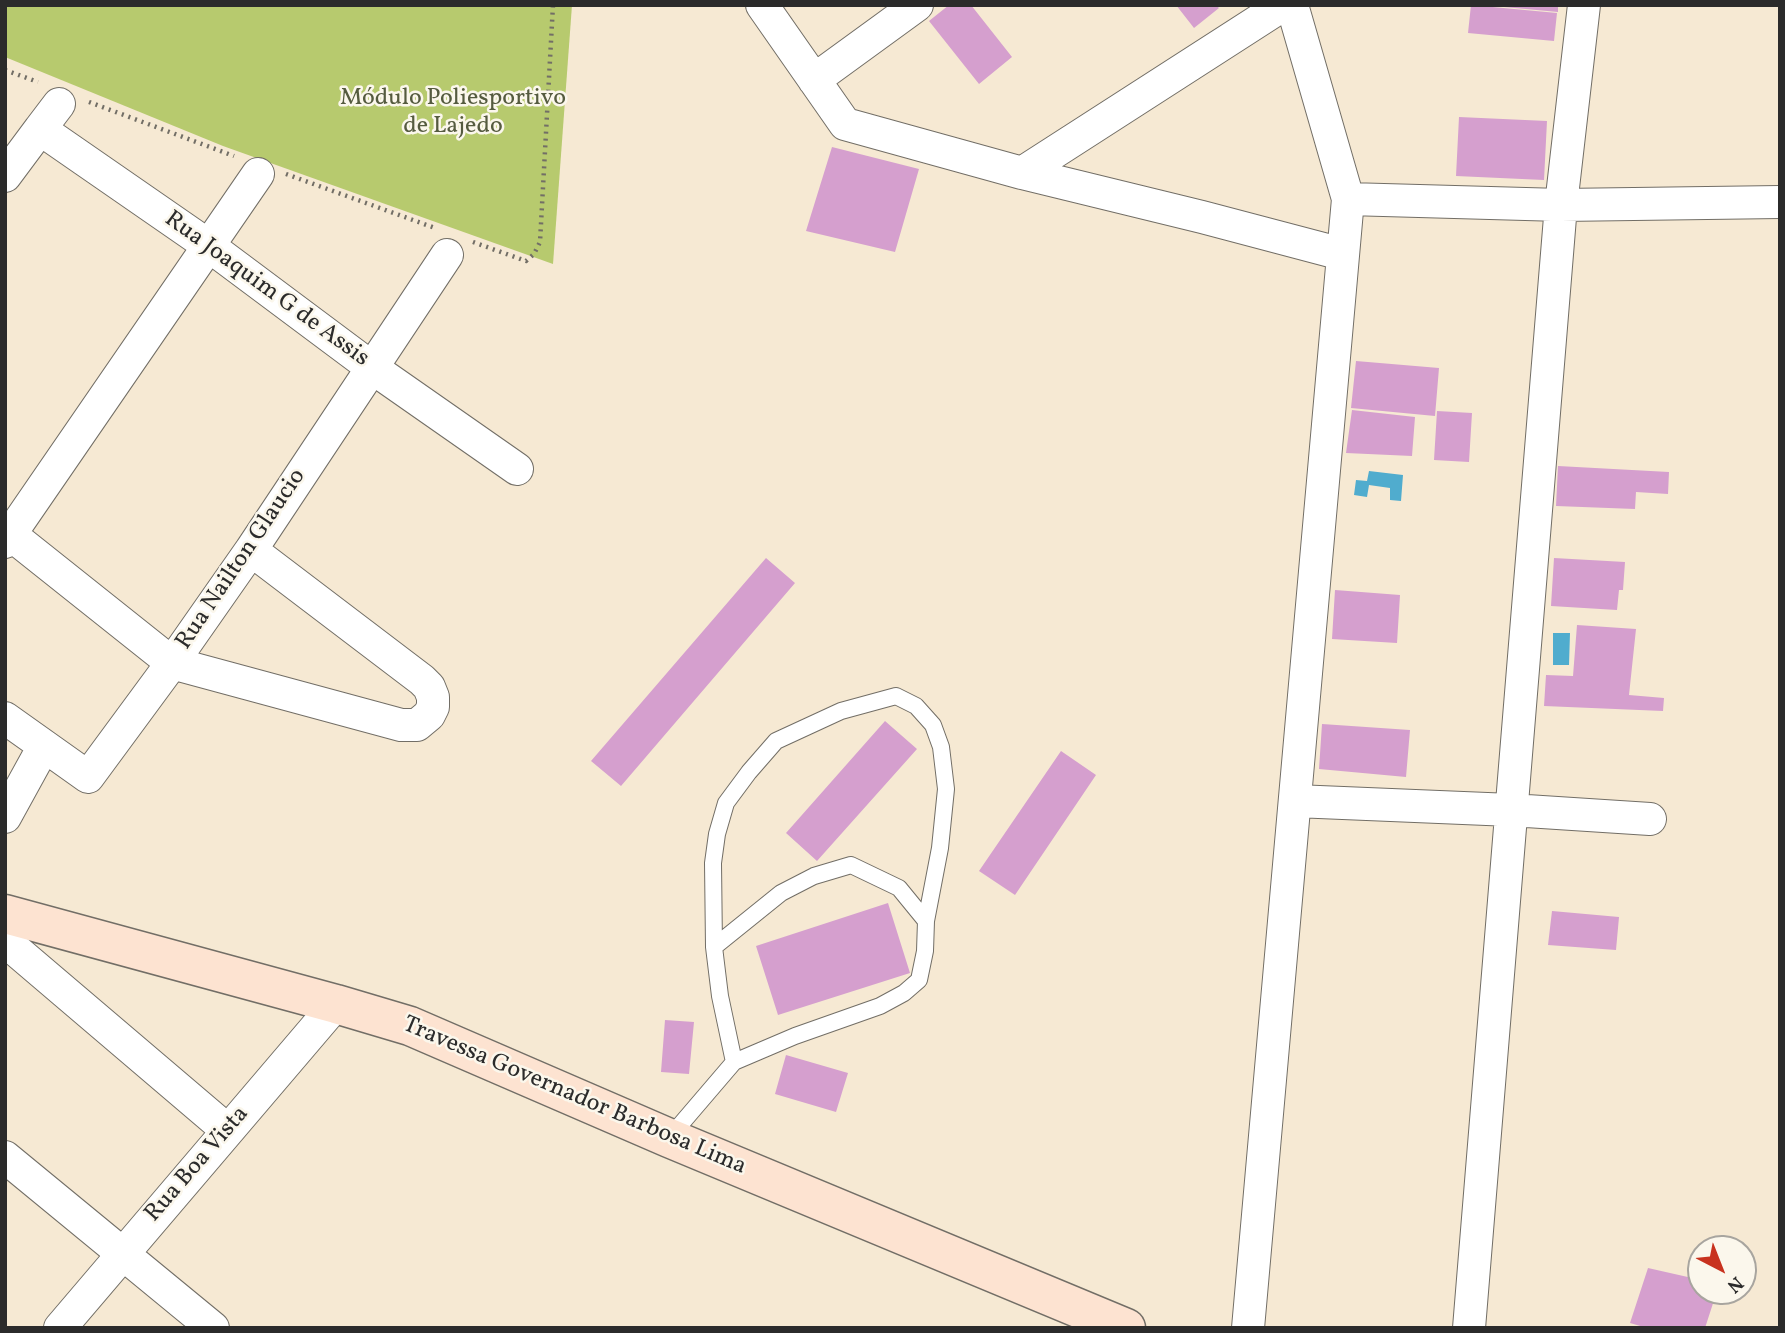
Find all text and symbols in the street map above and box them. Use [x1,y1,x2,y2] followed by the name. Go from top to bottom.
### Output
[340,86,566,142] park label: Módulo Poliesportivo de Lajedo
[158,206,374,374] street label: Rua Joaquim G de Assis
[171,464,313,656] street label: Rua Nailton Glaucio
[398,1011,750,1183] street label: Travessa Governador Barbosa Lima
[140,1101,256,1229] street label: Rua Boa Vista
[1687,1235,1757,1305] north arrow
[1721,1270,1749,1298] text: N

